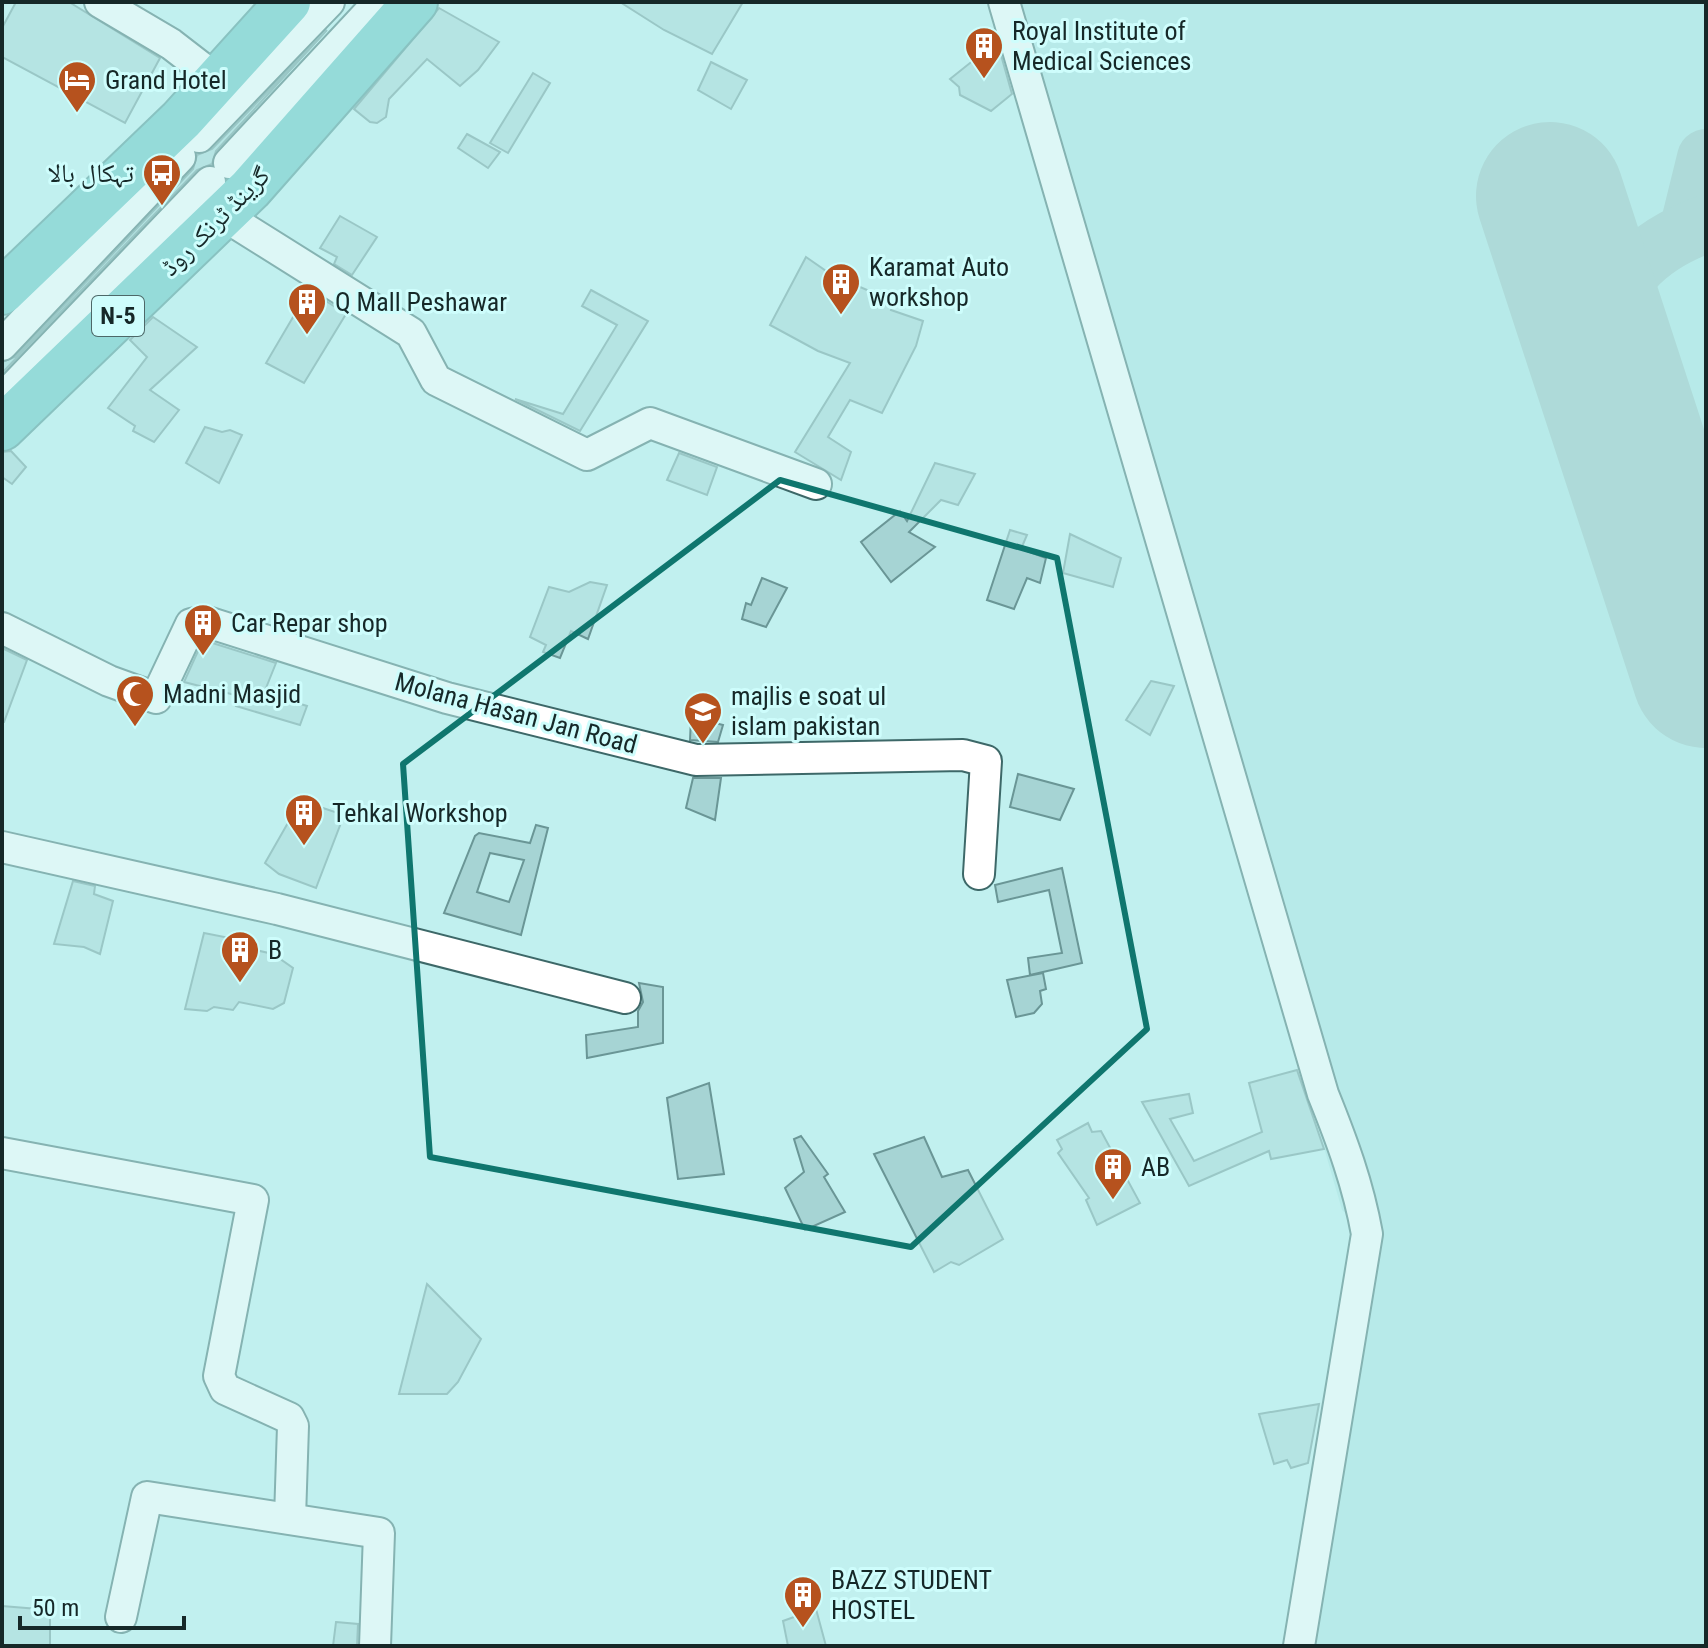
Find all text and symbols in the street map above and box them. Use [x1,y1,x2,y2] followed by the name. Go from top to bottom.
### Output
[1012,16,1191,76] place label: Royal Institute of Medical Sciences
[963,25,1005,80] building icon: Royal Institute of Medical Sciences
[56,59,98,114] hotel icon: Grand Hotel
[105,65,227,95] place label: Grand Hotel
[141,152,183,207] bus stop icon: تہکال بالا
[48,158,134,189] place label: تہکال بالا
[154,160,276,282] street label: گرینڈ ٹرنک روڈ
[869,252,1009,312] place label: Karamat Auto workshop
[820,261,862,316] building icon: Karamat Auto workshop
[286,281,328,336] building icon: Q Mall Peshawar
[335,287,507,317] place label: Q Mall Peshawar
[92,296,144,336] road number: N-5
[182,602,224,657] building icon: Car Repar shop
[231,608,388,638] place label: Car Repar shop
[392,666,640,760] street label: Molana Hasan Jan Road
[114,673,156,728] mosque icon: Madni Masjid
[163,679,301,709] place label: Madni Masjid
[731,681,886,741] place label: majlis e soat ul islam pakistan
[682,690,724,745] school or university icon: majlis e soat ul islam pakistan
[283,792,325,847] building icon: Tehkal Workshop
[332,798,508,828] place label: Tehkal Workshop
[219,929,261,984] building icon: B
[268,935,282,965] place label: B
[1092,1146,1134,1201] building icon: AB
[1141,1152,1170,1182] place label: AB
[831,1565,992,1625] place label: BAZZ STUDENT HOSTEL
[782,1574,824,1629] building icon: BAZZ STUDENT HOSTEL
[20,1580,184,1630] scale bar
[32,1594,79,1622] text: 50 m

